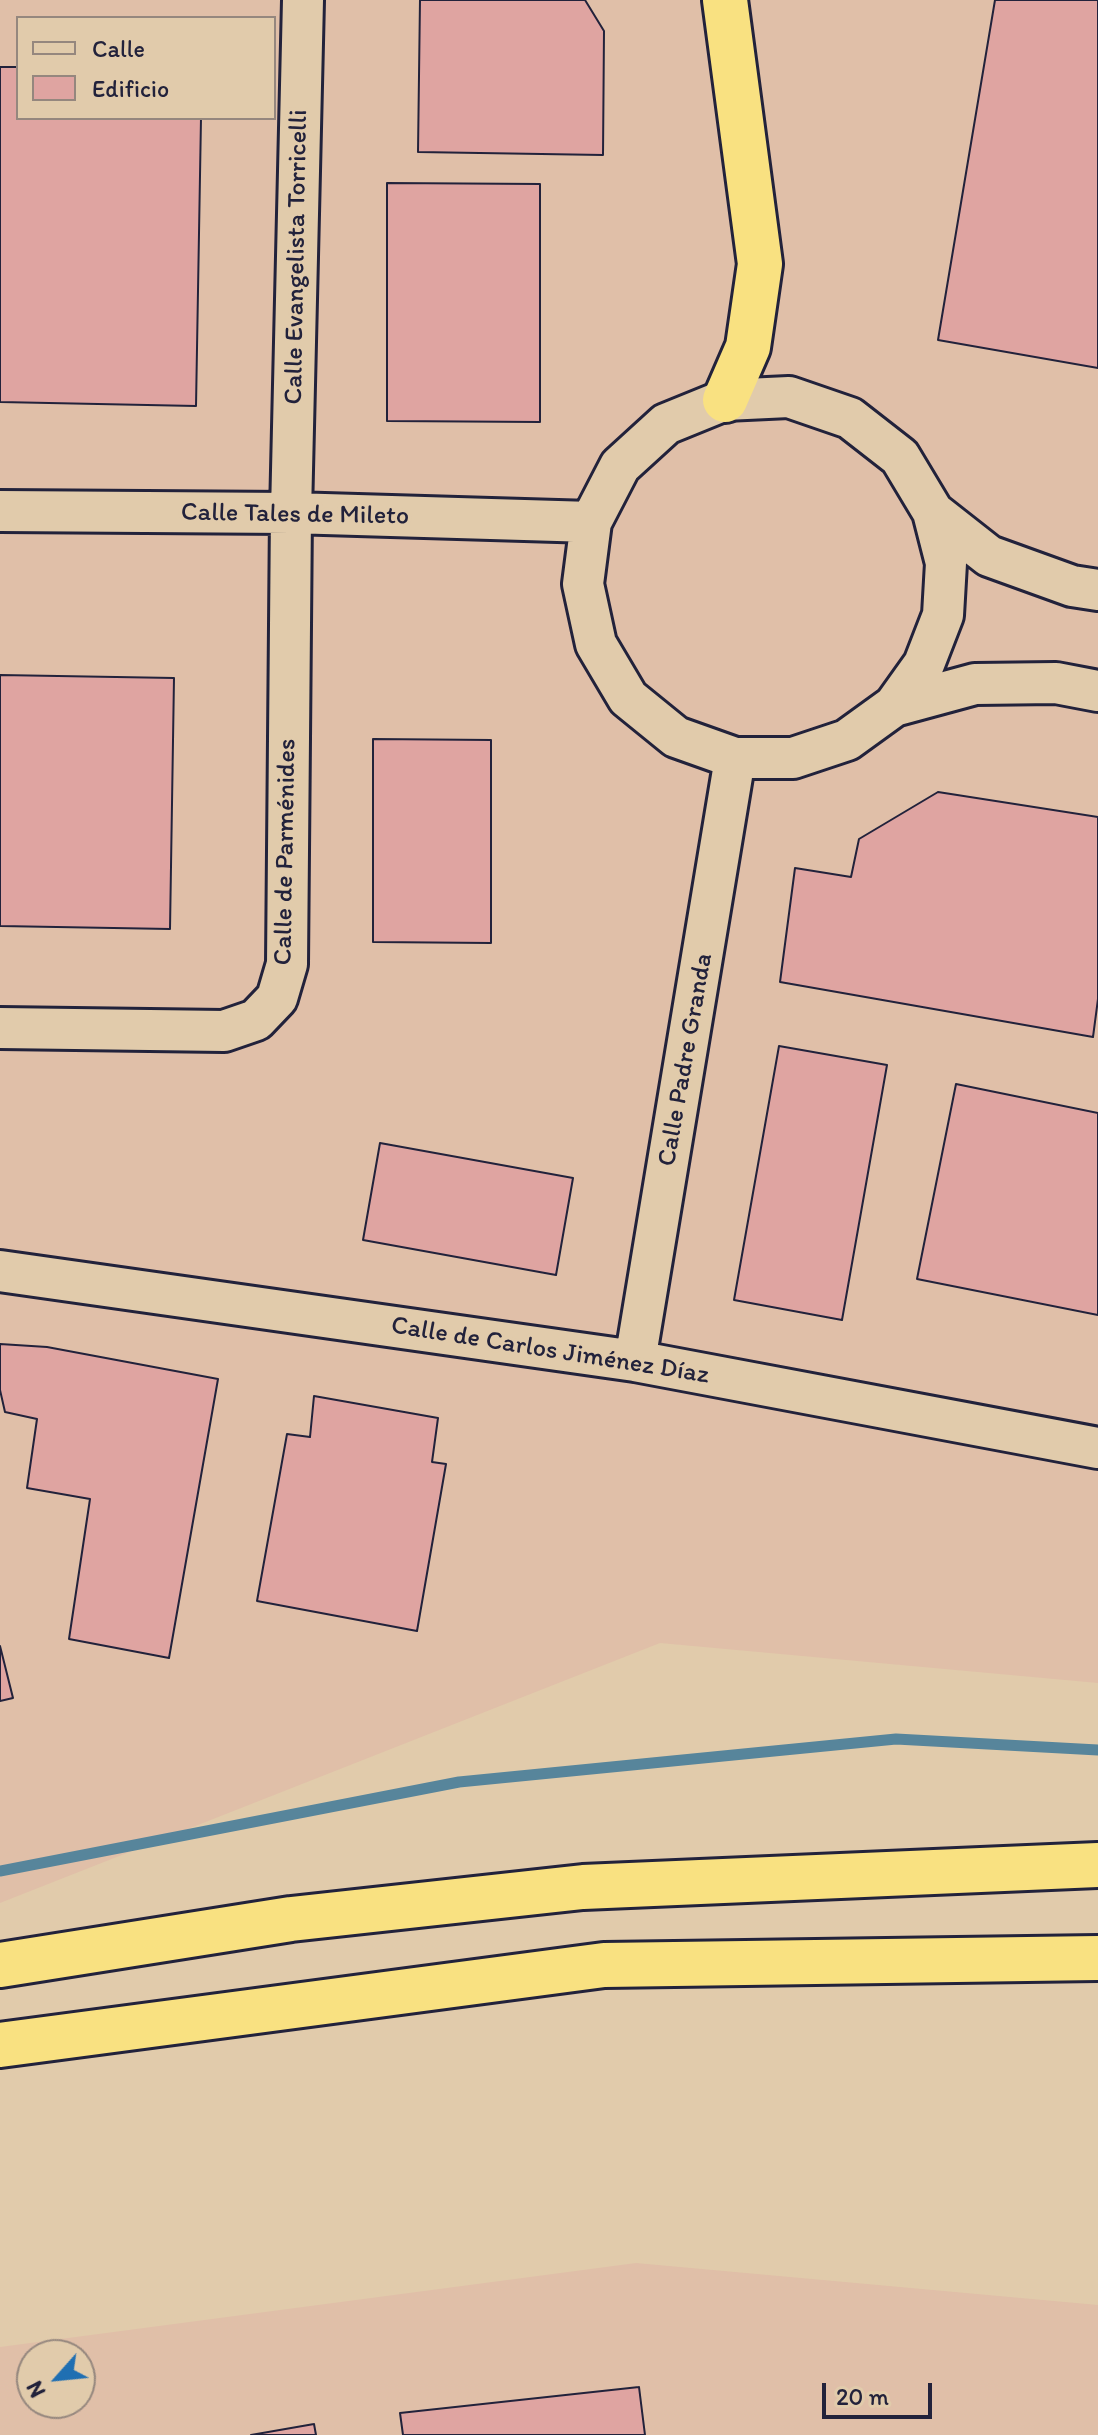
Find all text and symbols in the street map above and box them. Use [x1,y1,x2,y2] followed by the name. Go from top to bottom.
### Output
[16,16,276,120] legend
[92,34,145,63] text: Calle
[92,74,169,103] text: Edificio
[279,109,315,405] street label: Calle Evangelista Torricelli
[181,497,409,533] street label: Calle Tales de Mileto
[268,738,304,966] street label: Calle de Parménides
[652,951,720,1169] street label: Calle Padre Granda
[389,1310,711,1392] street label: Calle de Carlos Jiménez Díaz
[16,2339,96,2419] north arrow
[826,2367,936,2417] scale bar
[21,2376,51,2402] text: N
[836,2382,889,2411] text: 20 m

